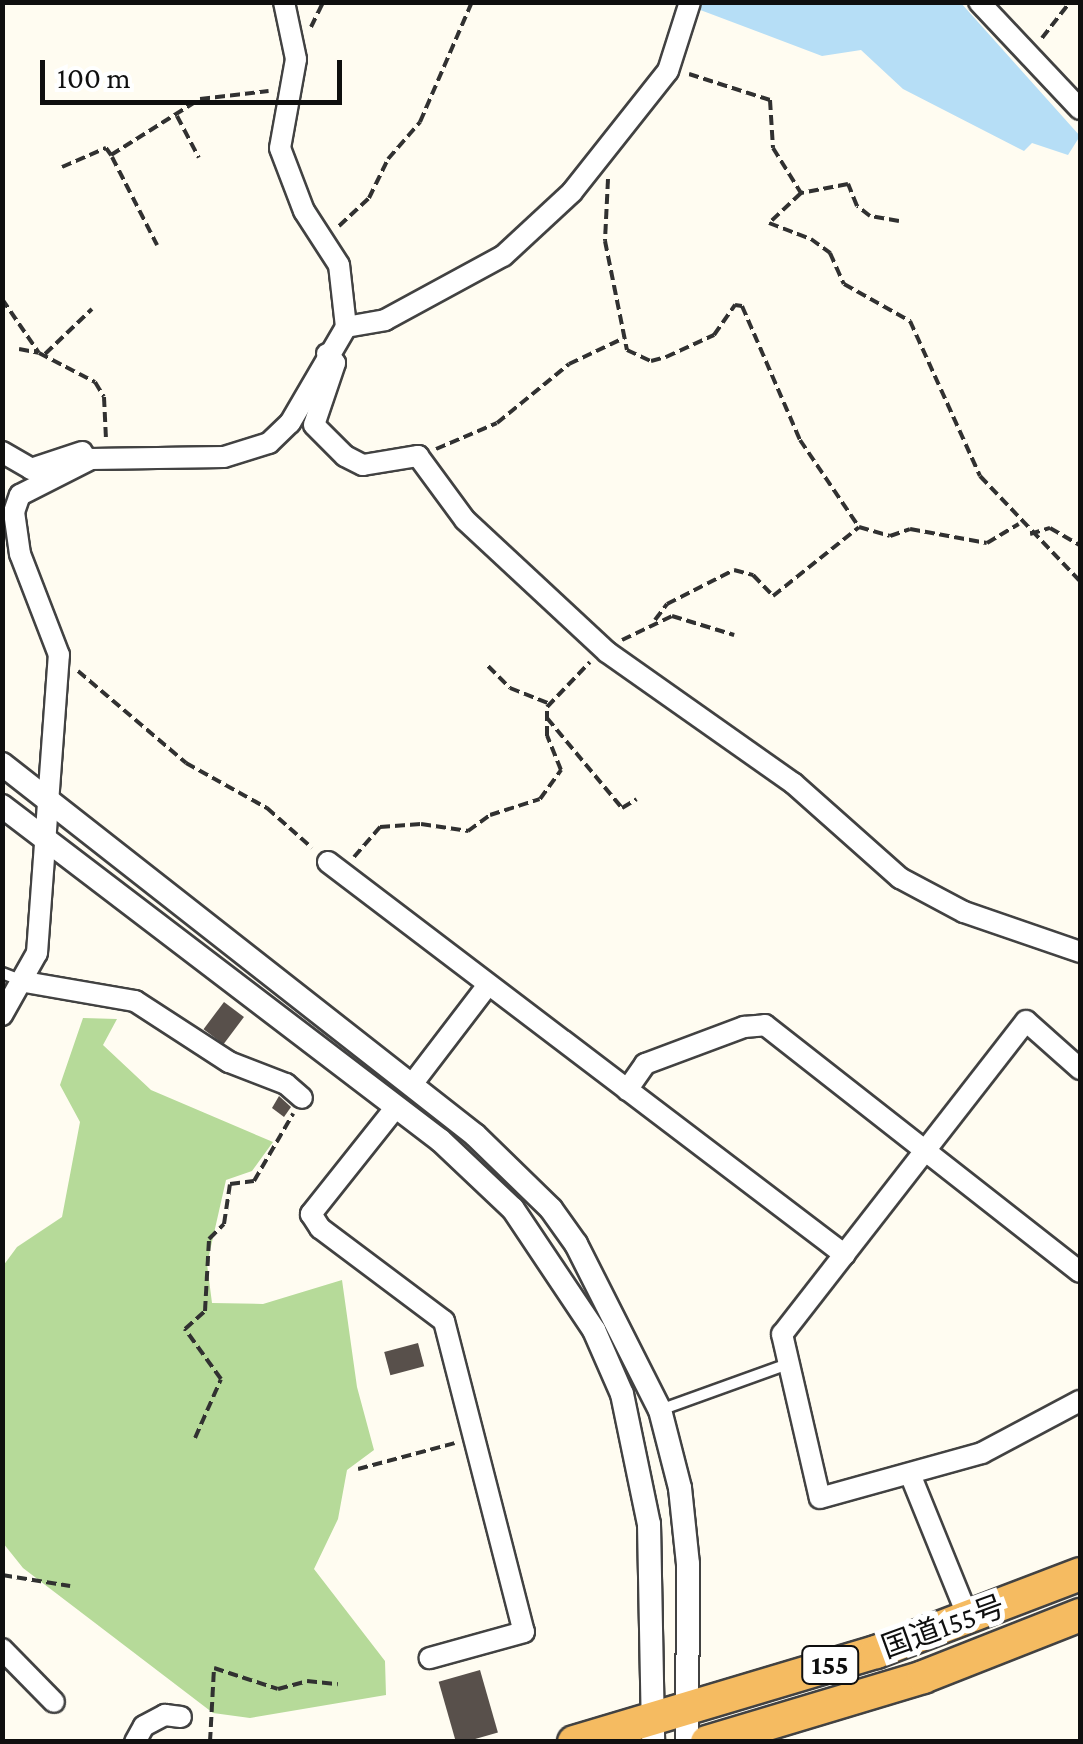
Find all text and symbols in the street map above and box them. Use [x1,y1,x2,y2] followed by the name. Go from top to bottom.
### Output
[45,40,348,102] scale bar
[57,61,131,94] text: 100 m
[877,1588,1009,1666] street label: 国道155号
[800,1642,860,1688] road number: 155

